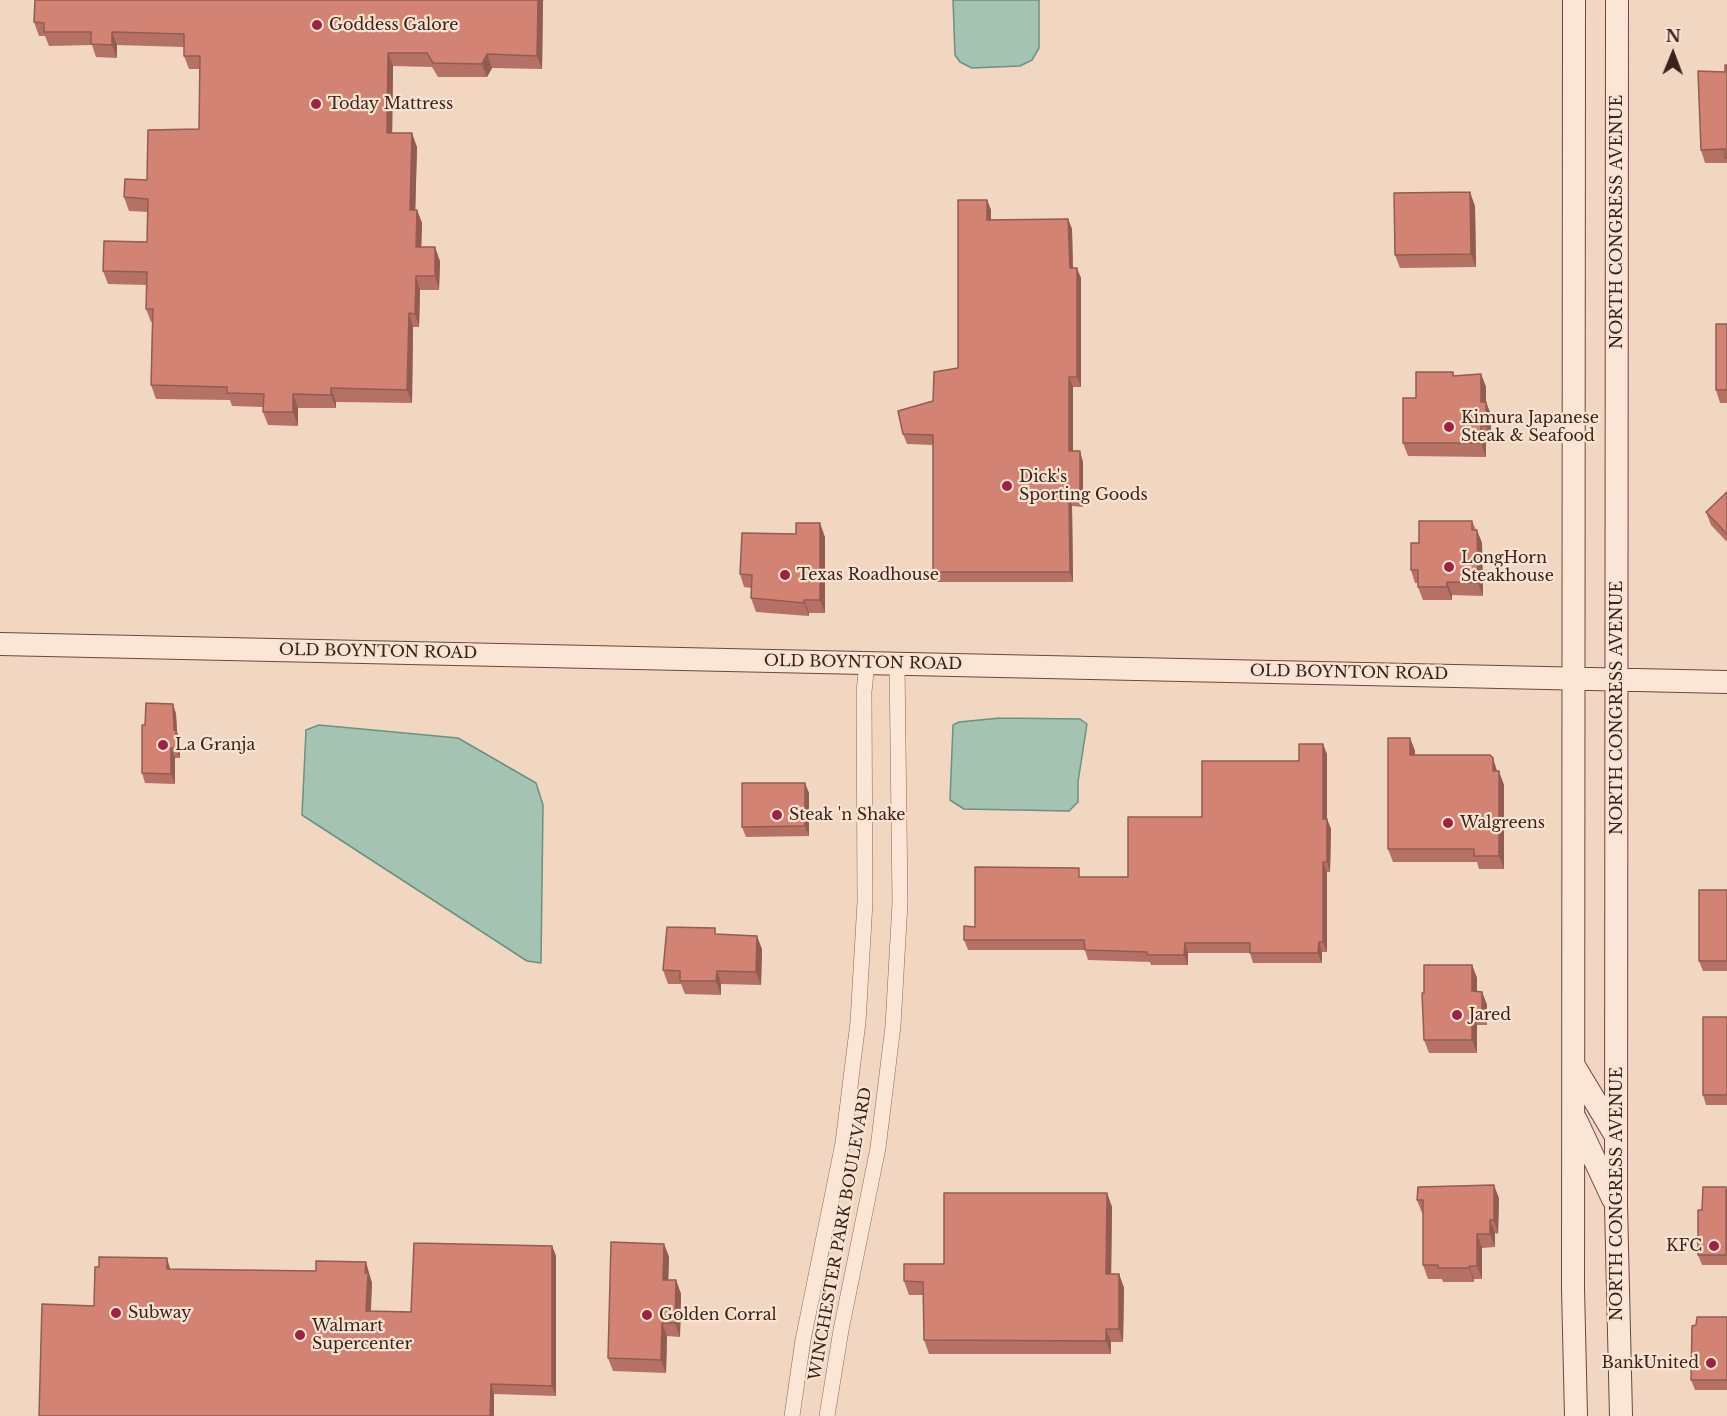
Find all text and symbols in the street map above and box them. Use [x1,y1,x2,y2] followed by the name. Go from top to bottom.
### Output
[329,15,458,35] place label: Goddess Galore
[310,18,324,32] marker: Goddess Galore
[1643,24,1703,84] north arrow
[1666,26,1681,46] text: N
[328,94,453,114] place label: Today Mattress
[1607,95,1627,349] street label: NORTH CONGRESS AVENUE
[309,97,323,111] marker: Today Mattress
[1461,408,1599,446] place label: Kimura Japanese Steak & Seafood
[1442,420,1456,434] marker: Kimura Japanese Steak & Seafood
[1019,467,1148,505] place label: Dick's Sporting Goods
[1000,479,1014,493] marker: Dick's Sporting Goods
[1461,548,1554,586] place label: LongHorn Steakhouse
[1442,560,1456,574] marker: LongHorn Steakhouse
[797,565,939,585] place label: Texas Roadhouse
[778,568,792,582] marker: Texas Roadhouse
[1607,581,1627,835] street label: NORTH CONGRESS AVENUE
[279,641,477,663] street label: OLD BOYNTON ROAD
[764,652,962,674] street label: OLD BOYNTON ROAD
[1250,662,1448,684] street label: OLD BOYNTON ROAD
[175,735,255,755] place label: La Granja
[156,738,170,752] marker: La Granja
[789,805,905,825] place label: Steak 'n Shake
[770,808,784,822] marker: Steak 'n Shake
[1460,813,1545,833] place label: Walgreens
[1441,816,1455,830] marker: Walgreens
[1469,1005,1511,1025] place label: Jared
[1450,1008,1464,1022] marker: Jared
[1607,1067,1627,1321] street label: NORTH CONGRESS AVENUE
[806,1086,876,1382] street label: WINCHESTER PARK BOULEVARD
[1666,1236,1702,1256] place label: KFC
[1707,1239,1721,1253] marker: KFC
[128,1303,191,1323] place label: Subway
[659,1305,777,1325] place label: Golden Corral
[109,1306,123,1320] marker: Subway
[640,1308,654,1322] marker: Golden Corral
[312,1316,412,1354] place label: Walmart Supercenter
[293,1328,307,1342] marker: Walmart Supercenter
[1602,1353,1699,1373] place label: BankUnited
[1704,1356,1718,1370] marker: BankUnited

